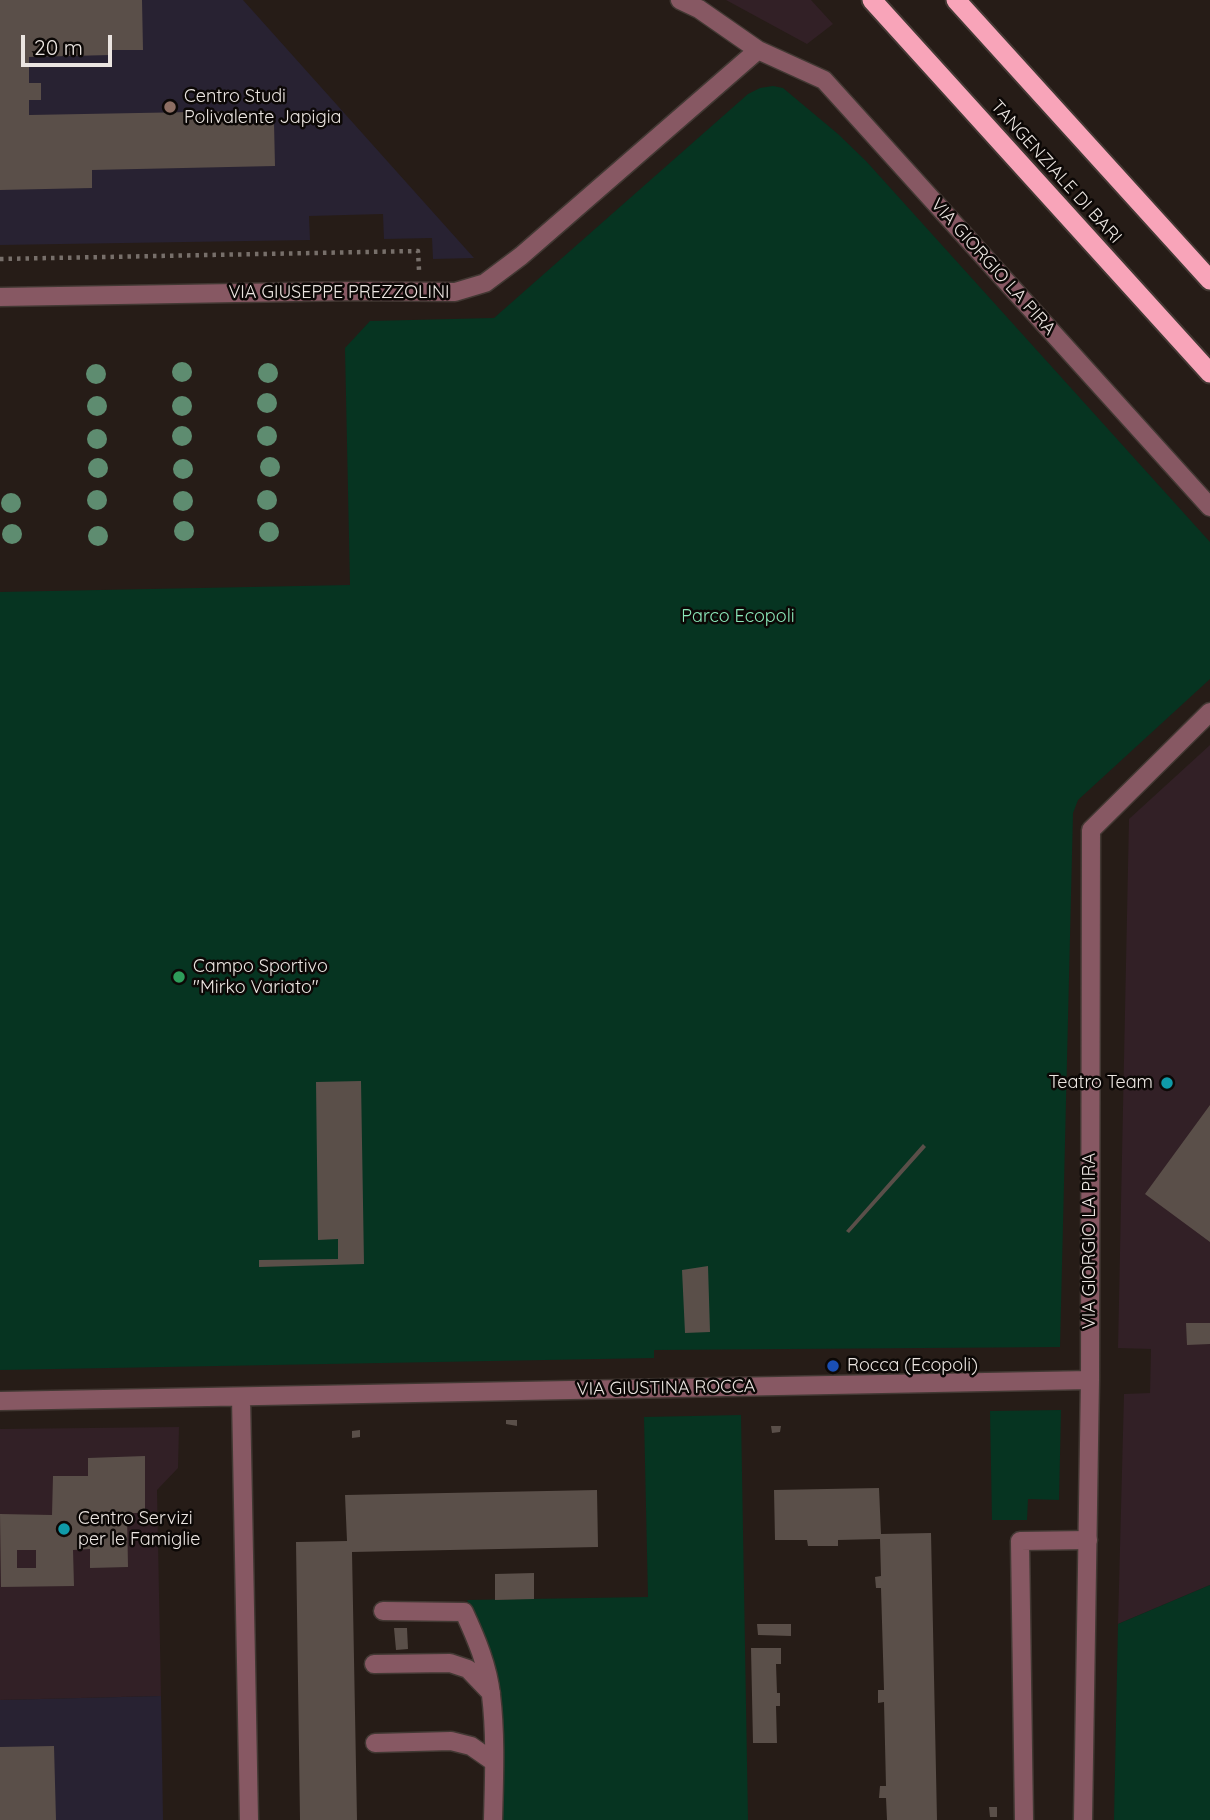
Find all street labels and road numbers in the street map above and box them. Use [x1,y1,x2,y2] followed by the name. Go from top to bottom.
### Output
[986,96,1126,248] street label: TANGENZIALE DI BARI
[926,194,1060,340] street label: VIA GIORGIO LA PIRA
[228,282,450,304] street label: VIA GIUSEPPE PREZZOLINI
[1079,1153,1101,1329] street label: VIA GIORGIO LA PIRA
[576,1376,756,1400] street label: VIA GIUSTINA ROCCA

